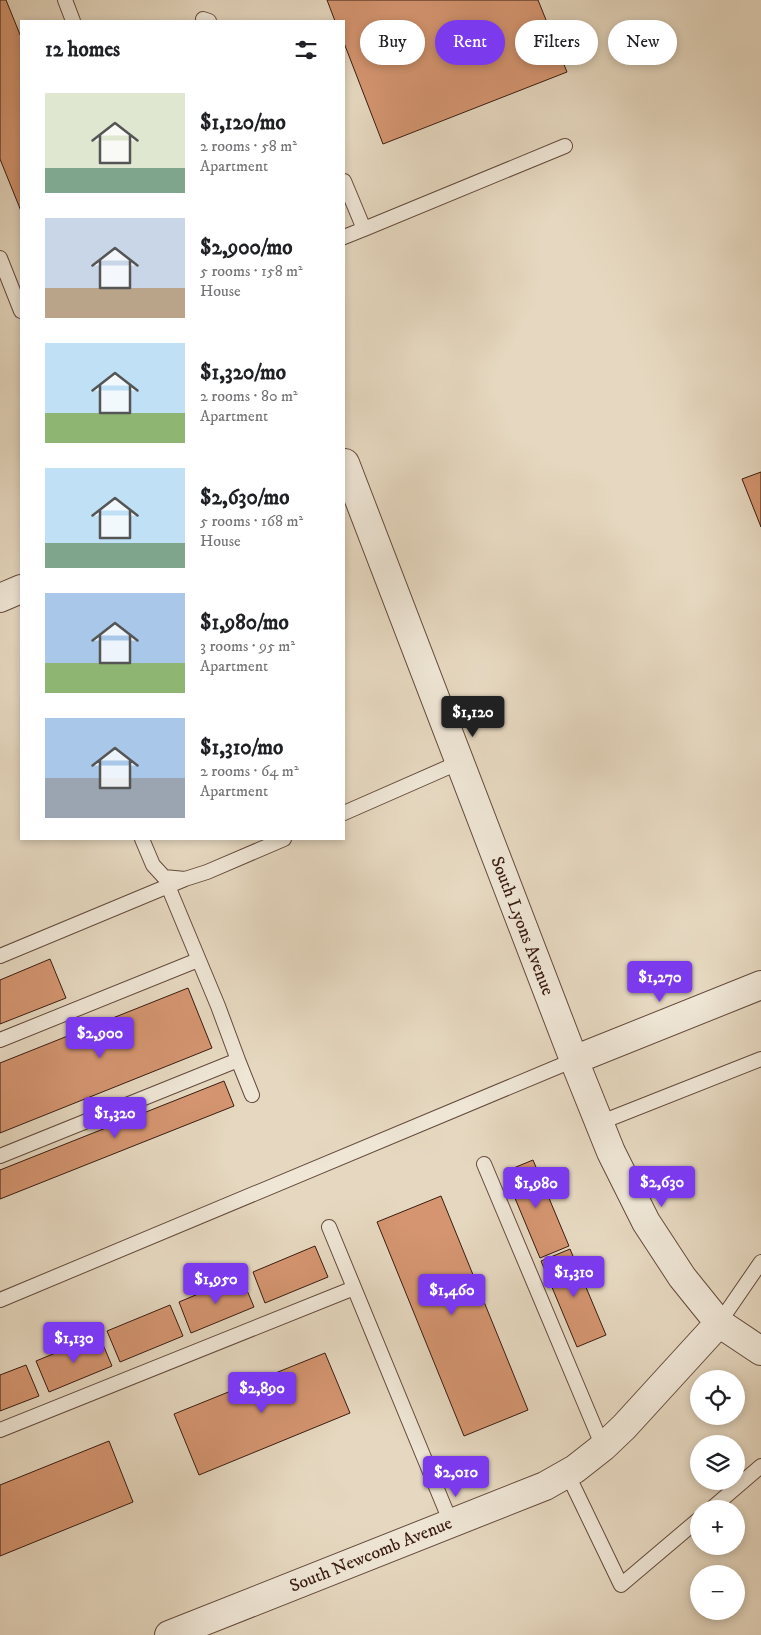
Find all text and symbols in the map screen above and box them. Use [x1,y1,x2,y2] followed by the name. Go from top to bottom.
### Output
[360,20,425,65] chip: Buy
[435,20,505,65] chip: Rent
[515,20,598,65] chip: Filters
[608,20,677,65] chip: New
[292,36,320,64] icon: filters
[45,37,120,63] text: 12 homes
[200,110,286,136] text: $1,120/mo
[85,113,145,173] icon: home
[200,136,297,156] text: 2 rooms · 58 m²
[200,156,268,176] text: Apartment
[200,235,292,261] text: $2,900/mo
[85,238,145,298] icon: home
[200,261,303,281] text: 5 rooms · 158 m²
[200,281,241,301] text: House
[200,360,286,386] text: $1,320/mo
[85,363,145,423] icon: home
[200,386,298,406] text: 2 rooms · 80 m²
[200,406,268,426] text: Apartment
[200,485,289,511] text: $2,630/mo
[85,488,145,548] icon: home
[200,511,303,531] text: 5 rooms · 168 m²
[200,531,241,551] text: House
[200,610,289,636] text: $1,980/mo
[85,613,145,673] icon: home
[200,636,295,656] text: 3 rooms · 95 m²
[200,656,268,676] text: Apartment
[432,696,514,738] pin: $1,120
[452,702,494,722] text: $1,120
[200,735,283,761] text: $1,310/mo
[85,738,145,798] icon: home
[200,761,299,781] text: 2 rooms · 64 m²
[200,781,268,801] text: Apartment
[485,853,559,999] street label: South Lyons Avenue
[619,960,701,1003] pin: $1,270
[638,967,682,987] text: $1,270
[59,1016,141,1059] pin: $2,900
[77,1023,123,1043] text: $2,900
[74,1096,156,1139] pin: $1,320
[94,1103,136,1123] text: $1,320
[495,1166,577,1209] pin: $1,980
[621,1166,703,1208] pin: $2,630
[640,1172,684,1192] text: $2,630
[514,1173,558,1193] text: $1,980
[533,1256,615,1298] pin: $1,310
[175,1262,257,1305] pin: $1,950
[554,1262,594,1282] text: $1,310
[194,1269,238,1289] text: $1,950
[411,1274,493,1316] pin: $1,460
[429,1280,475,1300] text: $1,460
[33,1322,115,1364] pin: $1,130
[54,1328,94,1348] text: $1,130
[690,1370,745,1620] map controls
[690,1370,745,1425] button: locate
[221,1372,303,1414] pin: $2,890
[239,1378,285,1398] text: $2,890
[690,1435,745,1490] button: layers
[415,1456,497,1498] pin: $2,010
[434,1462,478,1482] text: $2,010
[690,1500,745,1555] button: +
[286,1512,456,1598] street label: South Newcomb Avenue
[690,1565,745,1620] button: −

